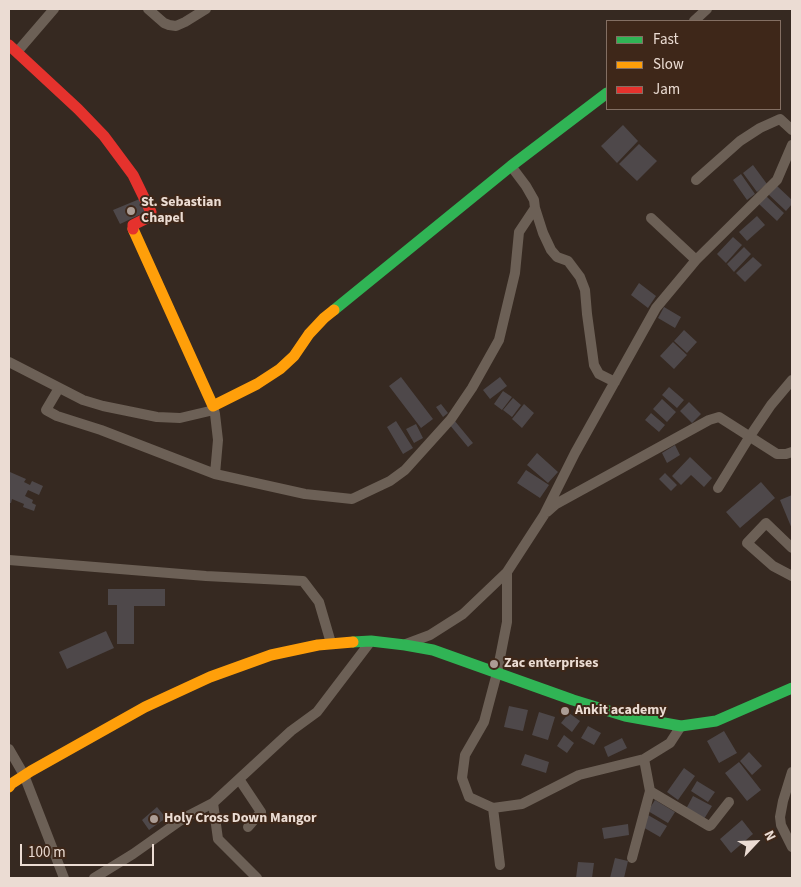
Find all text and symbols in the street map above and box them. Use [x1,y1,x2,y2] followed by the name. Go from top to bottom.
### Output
[606,20,781,110] legend
[653,29,679,50] text: Fast
[653,54,684,75] text: Slow
[653,79,680,100] text: Jam
[141,195,221,228] place label: St. Sebastian Chapel
[125,205,137,217] marker: St. Sebastian Chapel
[504,656,598,672] place label: Zac enterprises
[488,658,500,670] marker: Zac enterprises
[575,703,666,719] place label: Ankit academy
[559,705,571,717] marker: Ankit academy
[164,811,317,827] place label: Holy Cross Down Mangor
[148,813,160,825] marker: Holy Cross Down Mangor
[731,817,781,867] north arrow
[759,827,781,844] text: N
[22,834,156,866] scale bar
[28,842,66,863] text: 100 m

